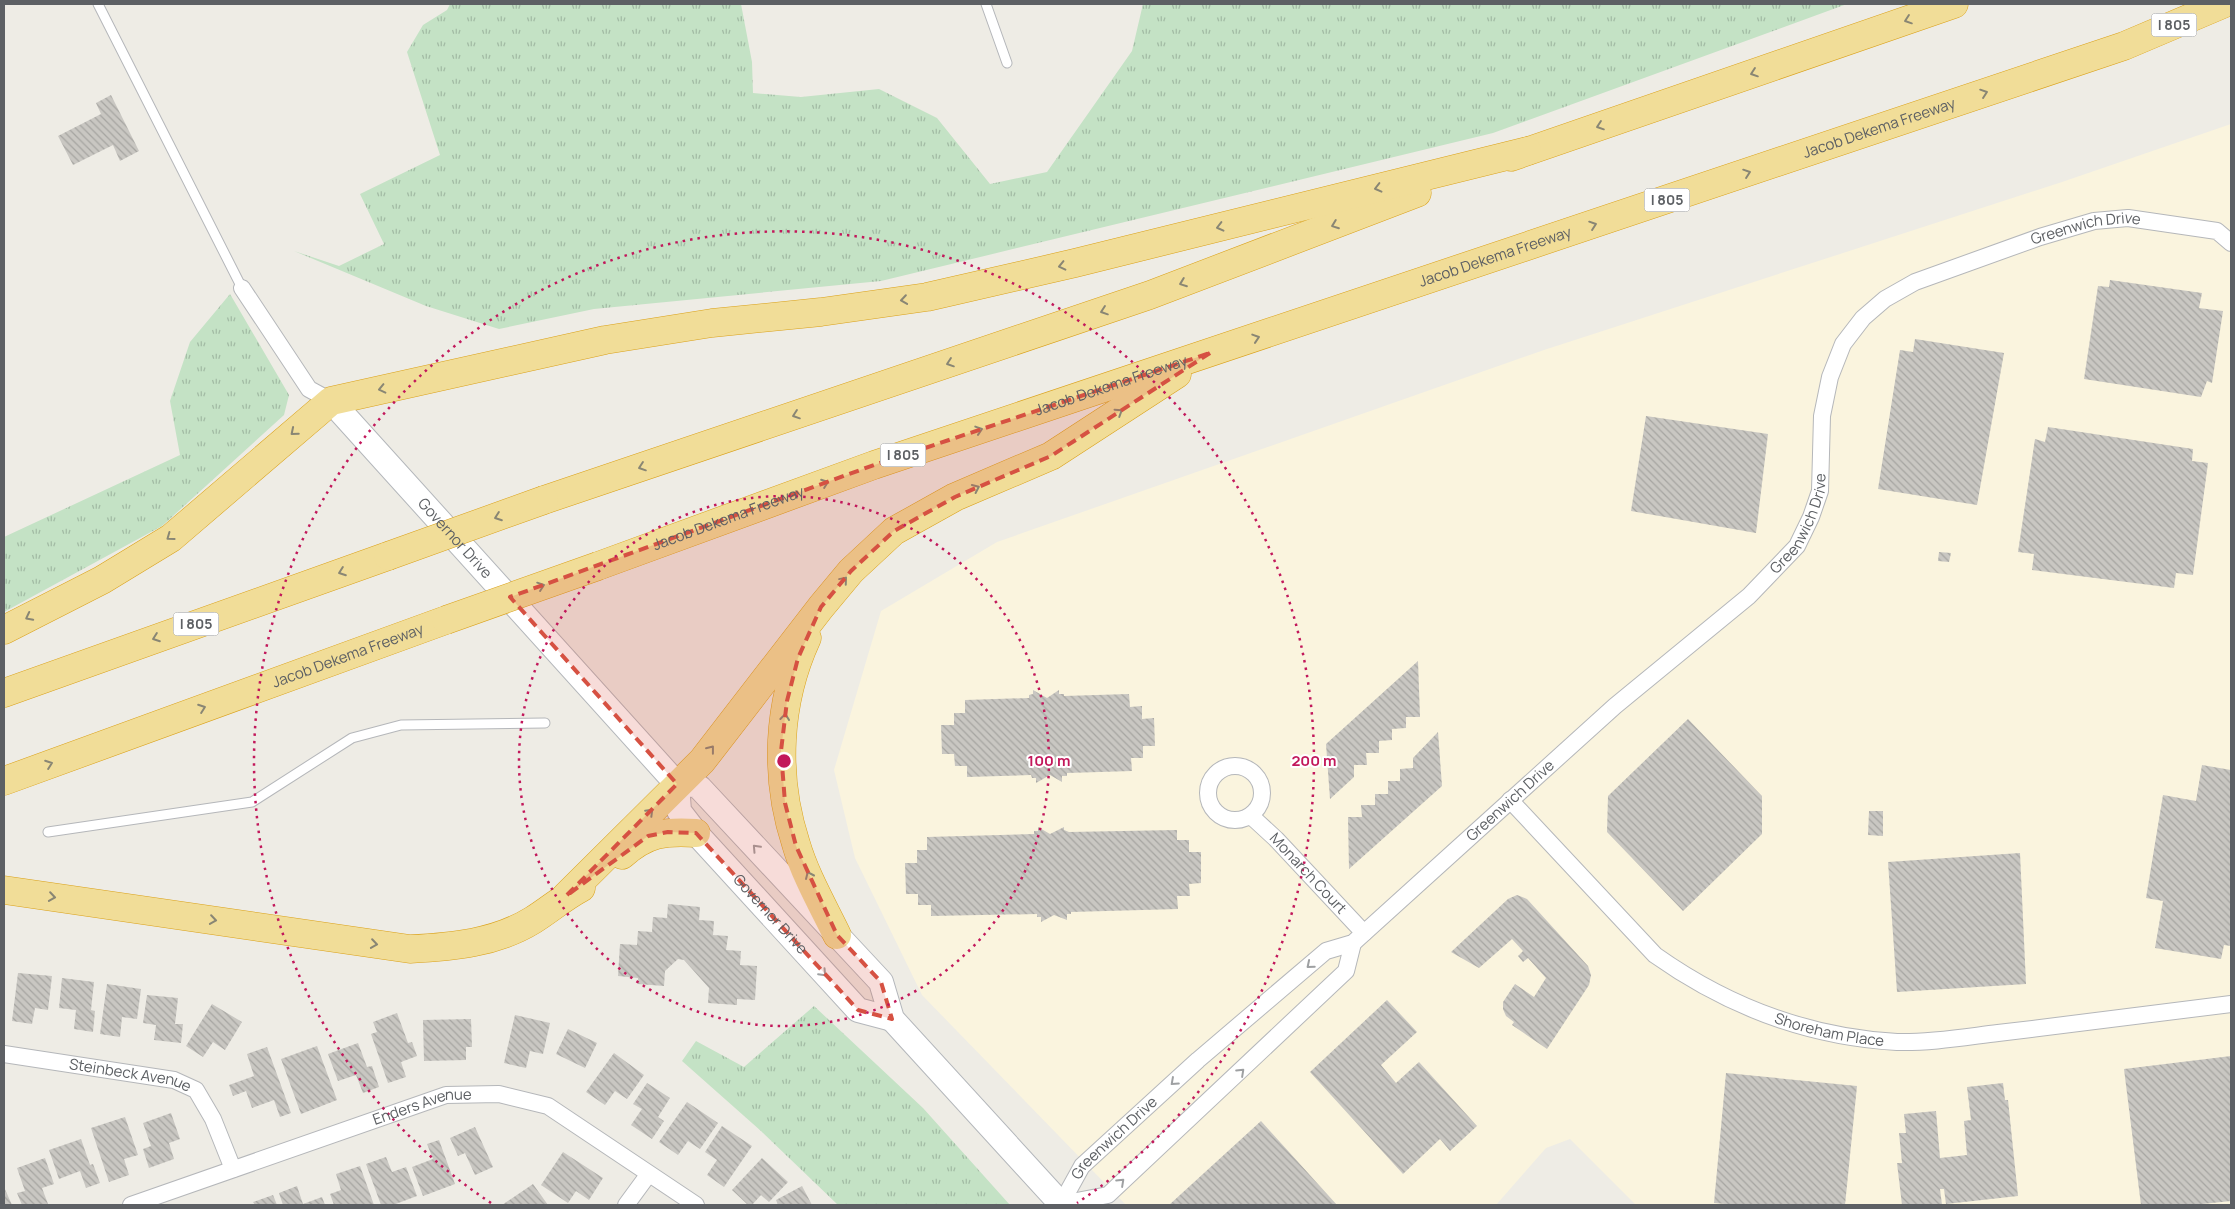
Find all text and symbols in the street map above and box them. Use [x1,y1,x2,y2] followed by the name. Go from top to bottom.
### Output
[1904,14,1912,24] one-way arrow
[2152,14,2196,36] road number: I 805
[1750,67,1759,77] one-way arrow
[1979,89,1988,99] one-way arrow
[1800,92,1958,163] street label: Jacob Dekema Freeway
[1597,120,1605,130] one-way arrow
[1742,169,1751,179] one-way arrow
[1374,182,1382,192] one-way arrow
[1644,188,1690,212] road number: I 805
[2028,207,2142,250] street label: Greenwich Drive
[1331,219,1339,229] one-way arrow
[1216,221,1225,232] one-way arrow
[1416,221,1574,292] street label: Jacob Dekema Freeway
[1588,221,1597,231] one-way arrow
[1058,260,1067,271] one-way arrow
[1179,276,1188,287] one-way arrow
[899,294,907,305] one-way arrow
[1100,305,1108,315] one-way arrow
[1252,333,1260,343] one-way arrow
[1032,350,1190,420] street label: Jacob Dekema Freeway
[946,357,954,367] one-way arrow
[378,383,387,394] one-way arrow
[792,409,800,419] one-way arrow
[1113,409,1122,418] one-way arrow
[974,426,982,436] one-way arrow
[291,427,300,435] one-way arrow
[880,444,926,466] road number: I 805
[638,461,646,471] one-way arrow
[1765,473,1830,578] street label: Greenwich Drive
[820,479,829,489] one-way arrow
[650,480,807,555] street label: Jacob Dekema Freeway
[971,483,980,494] one-way arrow
[413,493,498,583] street label: Governor Drive
[494,511,502,521] one-way arrow
[166,531,176,540] one-way arrow
[338,566,347,576] one-way arrow
[838,577,847,586] one-way arrow
[536,582,545,592] one-way arrow
[25,611,34,621] one-way arrow
[174,612,218,636] road number: I 805
[269,618,427,692] street label: Jacob Dekema Freeway
[152,632,161,642] one-way arrow
[197,704,206,714] one-way arrow
[779,713,790,721] one-way arrow
[706,746,714,755] one-way arrow
[1028,750,1070,771] text: 100 m
[1291,750,1337,771] text: 200 m
[775,752,793,770] centre of rings
[1461,755,1559,846] street label: Greenwich Drive
[45,760,53,770] one-way arrow
[644,809,653,818] one-way arrow
[1265,828,1352,918] street label: Monarch Court
[753,845,762,854] one-way arrow
[728,869,813,959] street label: Governor Drive
[805,871,816,880] one-way arrow
[48,891,56,901] one-way arrow
[208,915,217,925] one-way arrow
[370,938,378,949] one-way arrow
[1307,959,1316,967] one-way arrow
[817,967,826,976] one-way arrow
[1772,1007,1885,1051] street label: Shoreham Place
[68,1053,195,1097] street label: Steinbeck Avenue
[1235,1069,1244,1078] one-way arrow
[1170,1076,1179,1085] one-way arrow
[370,1084,472,1130] street label: Enders Avenue
[1066,1091,1162,1183] street label: Greenwich Drive
[1116,1179,1125,1188] one-way arrow

